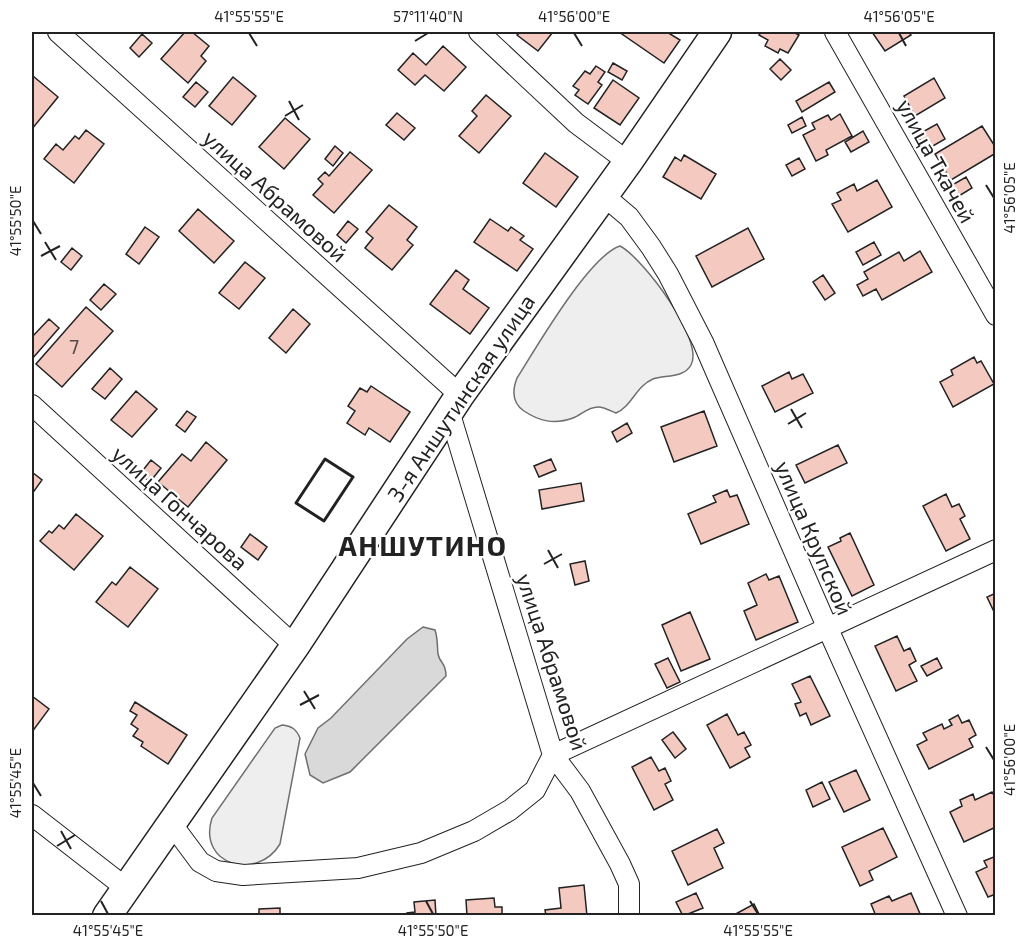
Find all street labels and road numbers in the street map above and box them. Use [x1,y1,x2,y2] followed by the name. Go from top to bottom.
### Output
[891,94,982,228] street label: улица Ткачей
[198,124,353,267] street label: улица Абрамовой
[381,289,540,507] street label: 3-я Аншутинская улица
[107,440,254,576] street label: улица Гончарова
[770,457,859,619] street label: улица Крупской
[511,570,594,754] street label: улица Абрамовой

